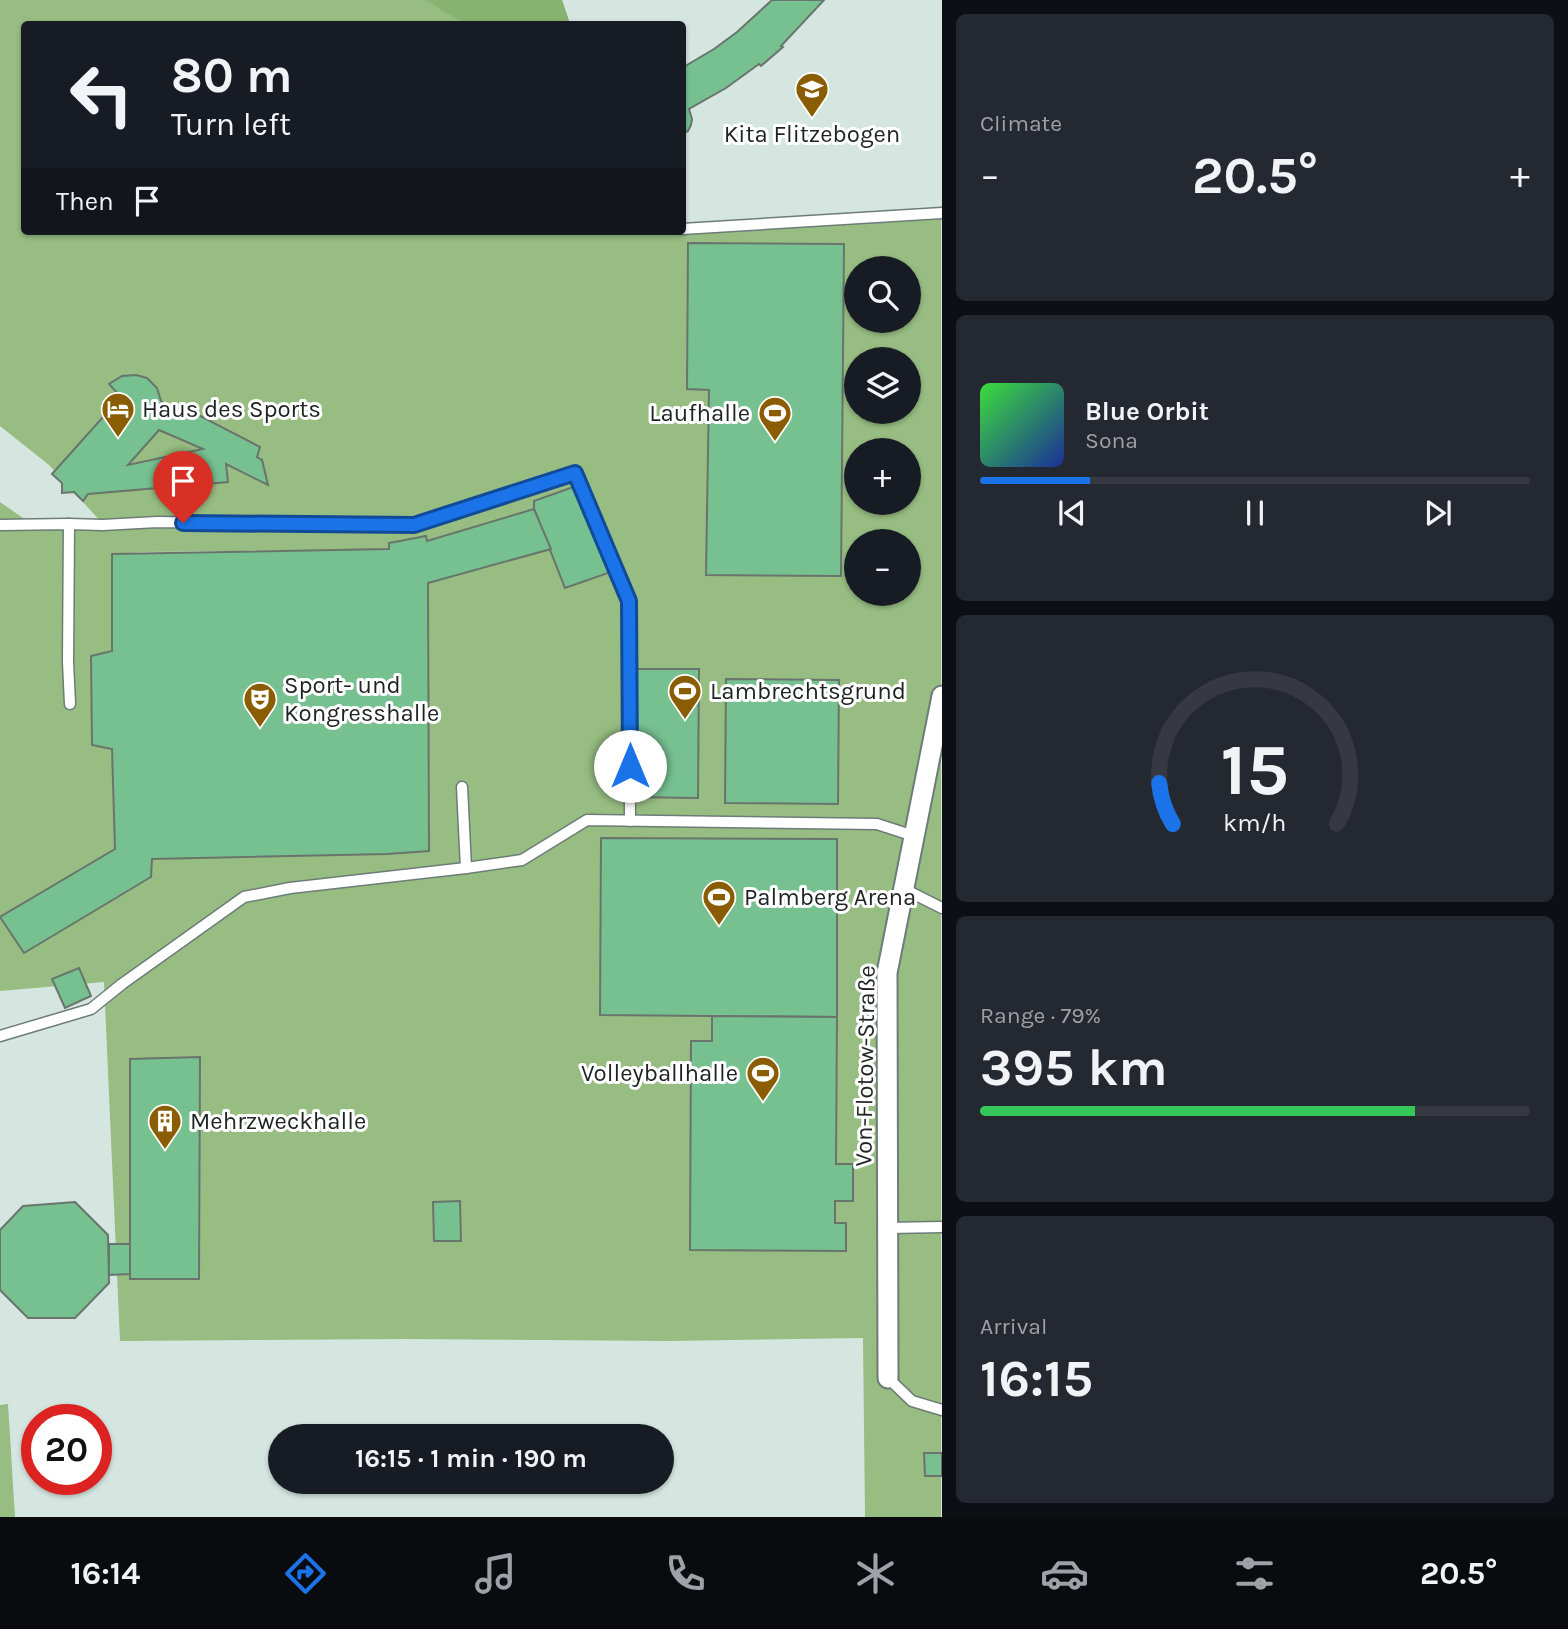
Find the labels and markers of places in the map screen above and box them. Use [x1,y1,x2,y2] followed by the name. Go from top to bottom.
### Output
[793,70,831,119] school or university icon: Kita Flitzebogen
[724,120,900,148] place label: Kita Flitzebogen
[99,390,137,439] hotel icon: Haus des Sports
[756,394,794,443] sports icon: Laufhalle
[142,395,321,423] place label: Haus des Sports
[649,399,750,427] place label: Laufhalle
[153,451,213,523] pin
[284,671,439,727] place label: Sport- und Kongresshalle
[666,672,704,721] sports icon: Lambrechtsgrund
[710,677,906,705] place label: Lambrechtsgrund
[241,680,279,729] theatre icon: Sport- und Kongresshalle
[700,878,738,927] sports icon: Palmberg Arena
[744,883,916,911] place label: Palmberg Arena
[744,1054,782,1103] sports icon: Volleyballhalle
[581,1059,738,1087] place label: Volleyballhalle
[146,1102,184,1151] building icon: Mehrzweckhalle
[190,1107,366,1135] place label: Mehrzweckhalle

